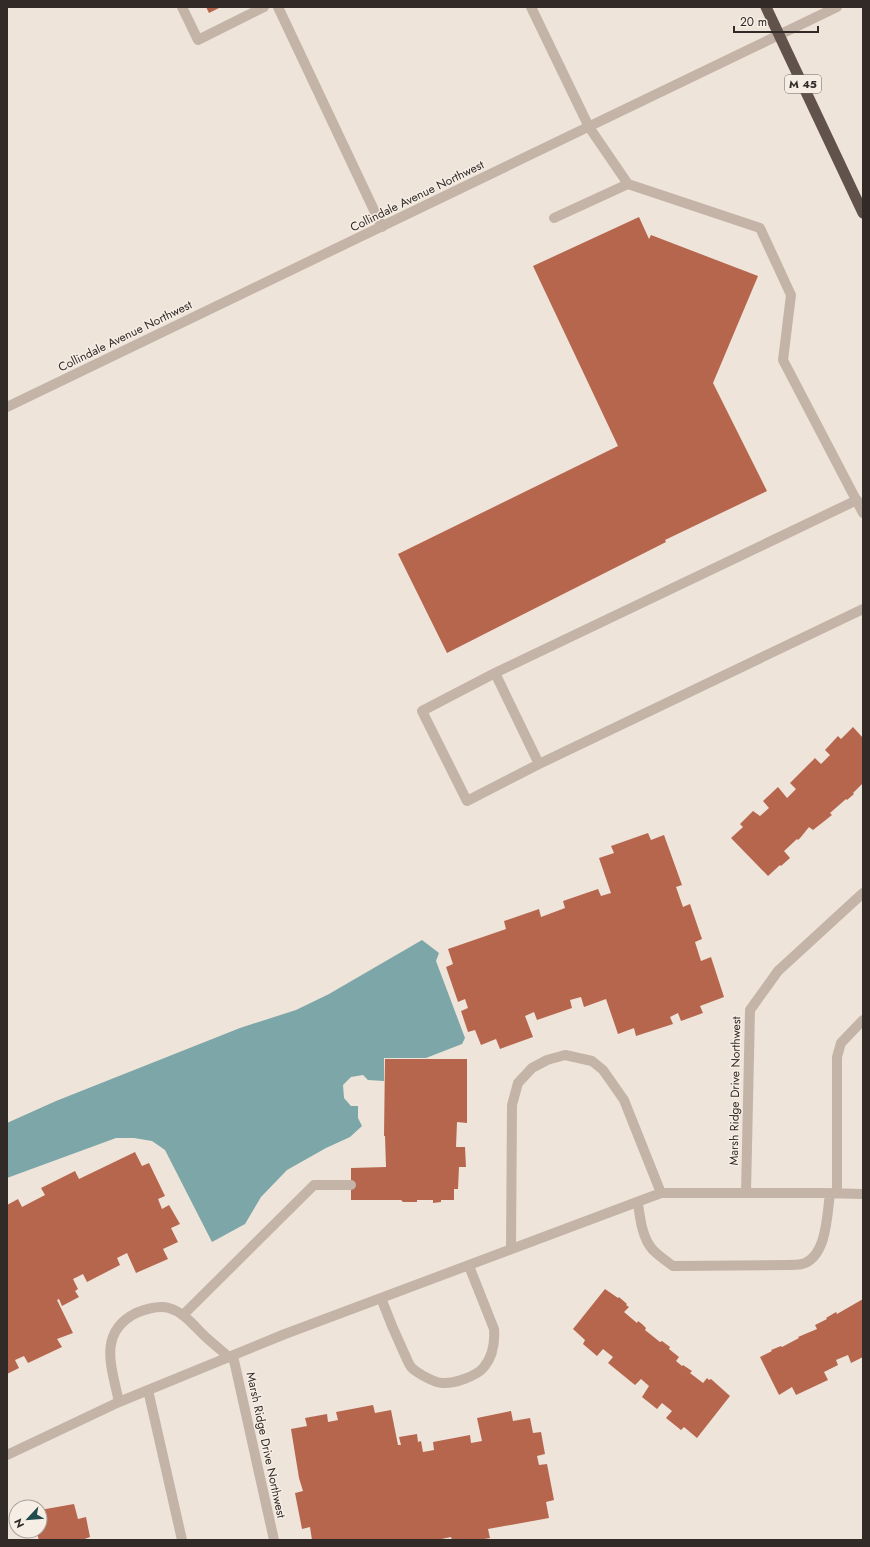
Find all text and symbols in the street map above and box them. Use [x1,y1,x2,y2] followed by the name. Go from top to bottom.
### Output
[734,8,818,34] scale bar
[740,13,767,31] text: 20 m
[785,75,821,93] road number: M 45
[347,156,487,236] street label: Collindale Avenue Northwest
[55,296,195,376] street label: Collindale Avenue Northwest
[725,1016,745,1166] street label: Marsh Ridge Drive Northwest
[242,1370,290,1520] street label: Marsh Ridge Drive Northwest
[8,1499,48,1539] north arrow
[10,1516,28,1531] text: N

